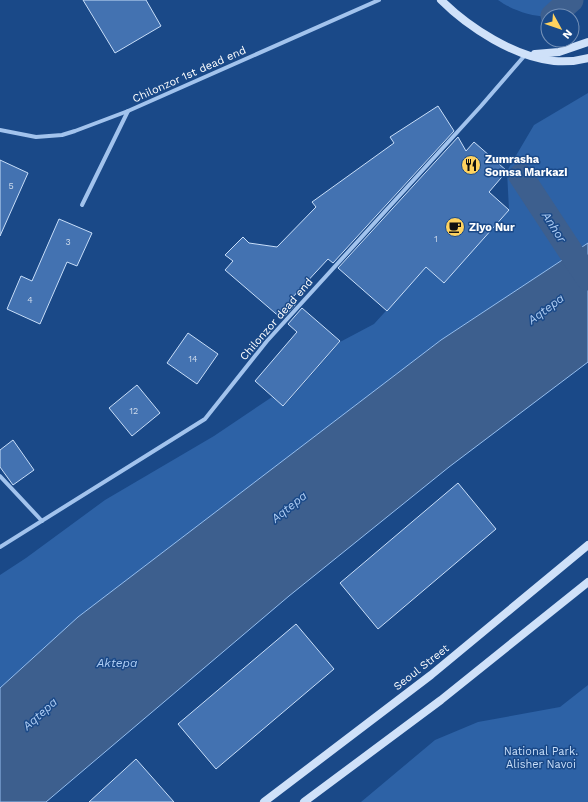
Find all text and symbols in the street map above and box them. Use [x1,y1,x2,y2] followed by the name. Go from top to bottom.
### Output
[540,8,580,48] north arrow
[560,27,575,41] text: N
[130,44,248,105] street label: Chilonzor 1st dead end
[485,153,567,179] place label: Zumrasha Somsa Markazi
[460,154,482,176] restaurant icon: Zumrasha Somsa Markazi
[8,181,14,191] house number: 5
[538,208,570,246] water label: Anhor
[444,216,466,238] cafe icon: Ziyo Nur
[469,221,515,234] place label: Ziyo Nur
[434,234,438,244] house number: 1
[65,237,71,247] house number: 3
[237,276,316,363] street label: Chilonzor dead end
[524,291,567,328] water label: Aqtepa
[27,295,33,305] house number: 4
[188,354,198,364] house number: 14
[130,406,138,416] house number: 12
[268,488,310,526] water label: Aqtepa
[391,642,452,693] street label: Seoul Street
[96,656,138,670] water label: Aktepa
[19,695,61,734] water label: Aqtepa
[504,745,578,771] park label: National Park. Alisher Navoi

